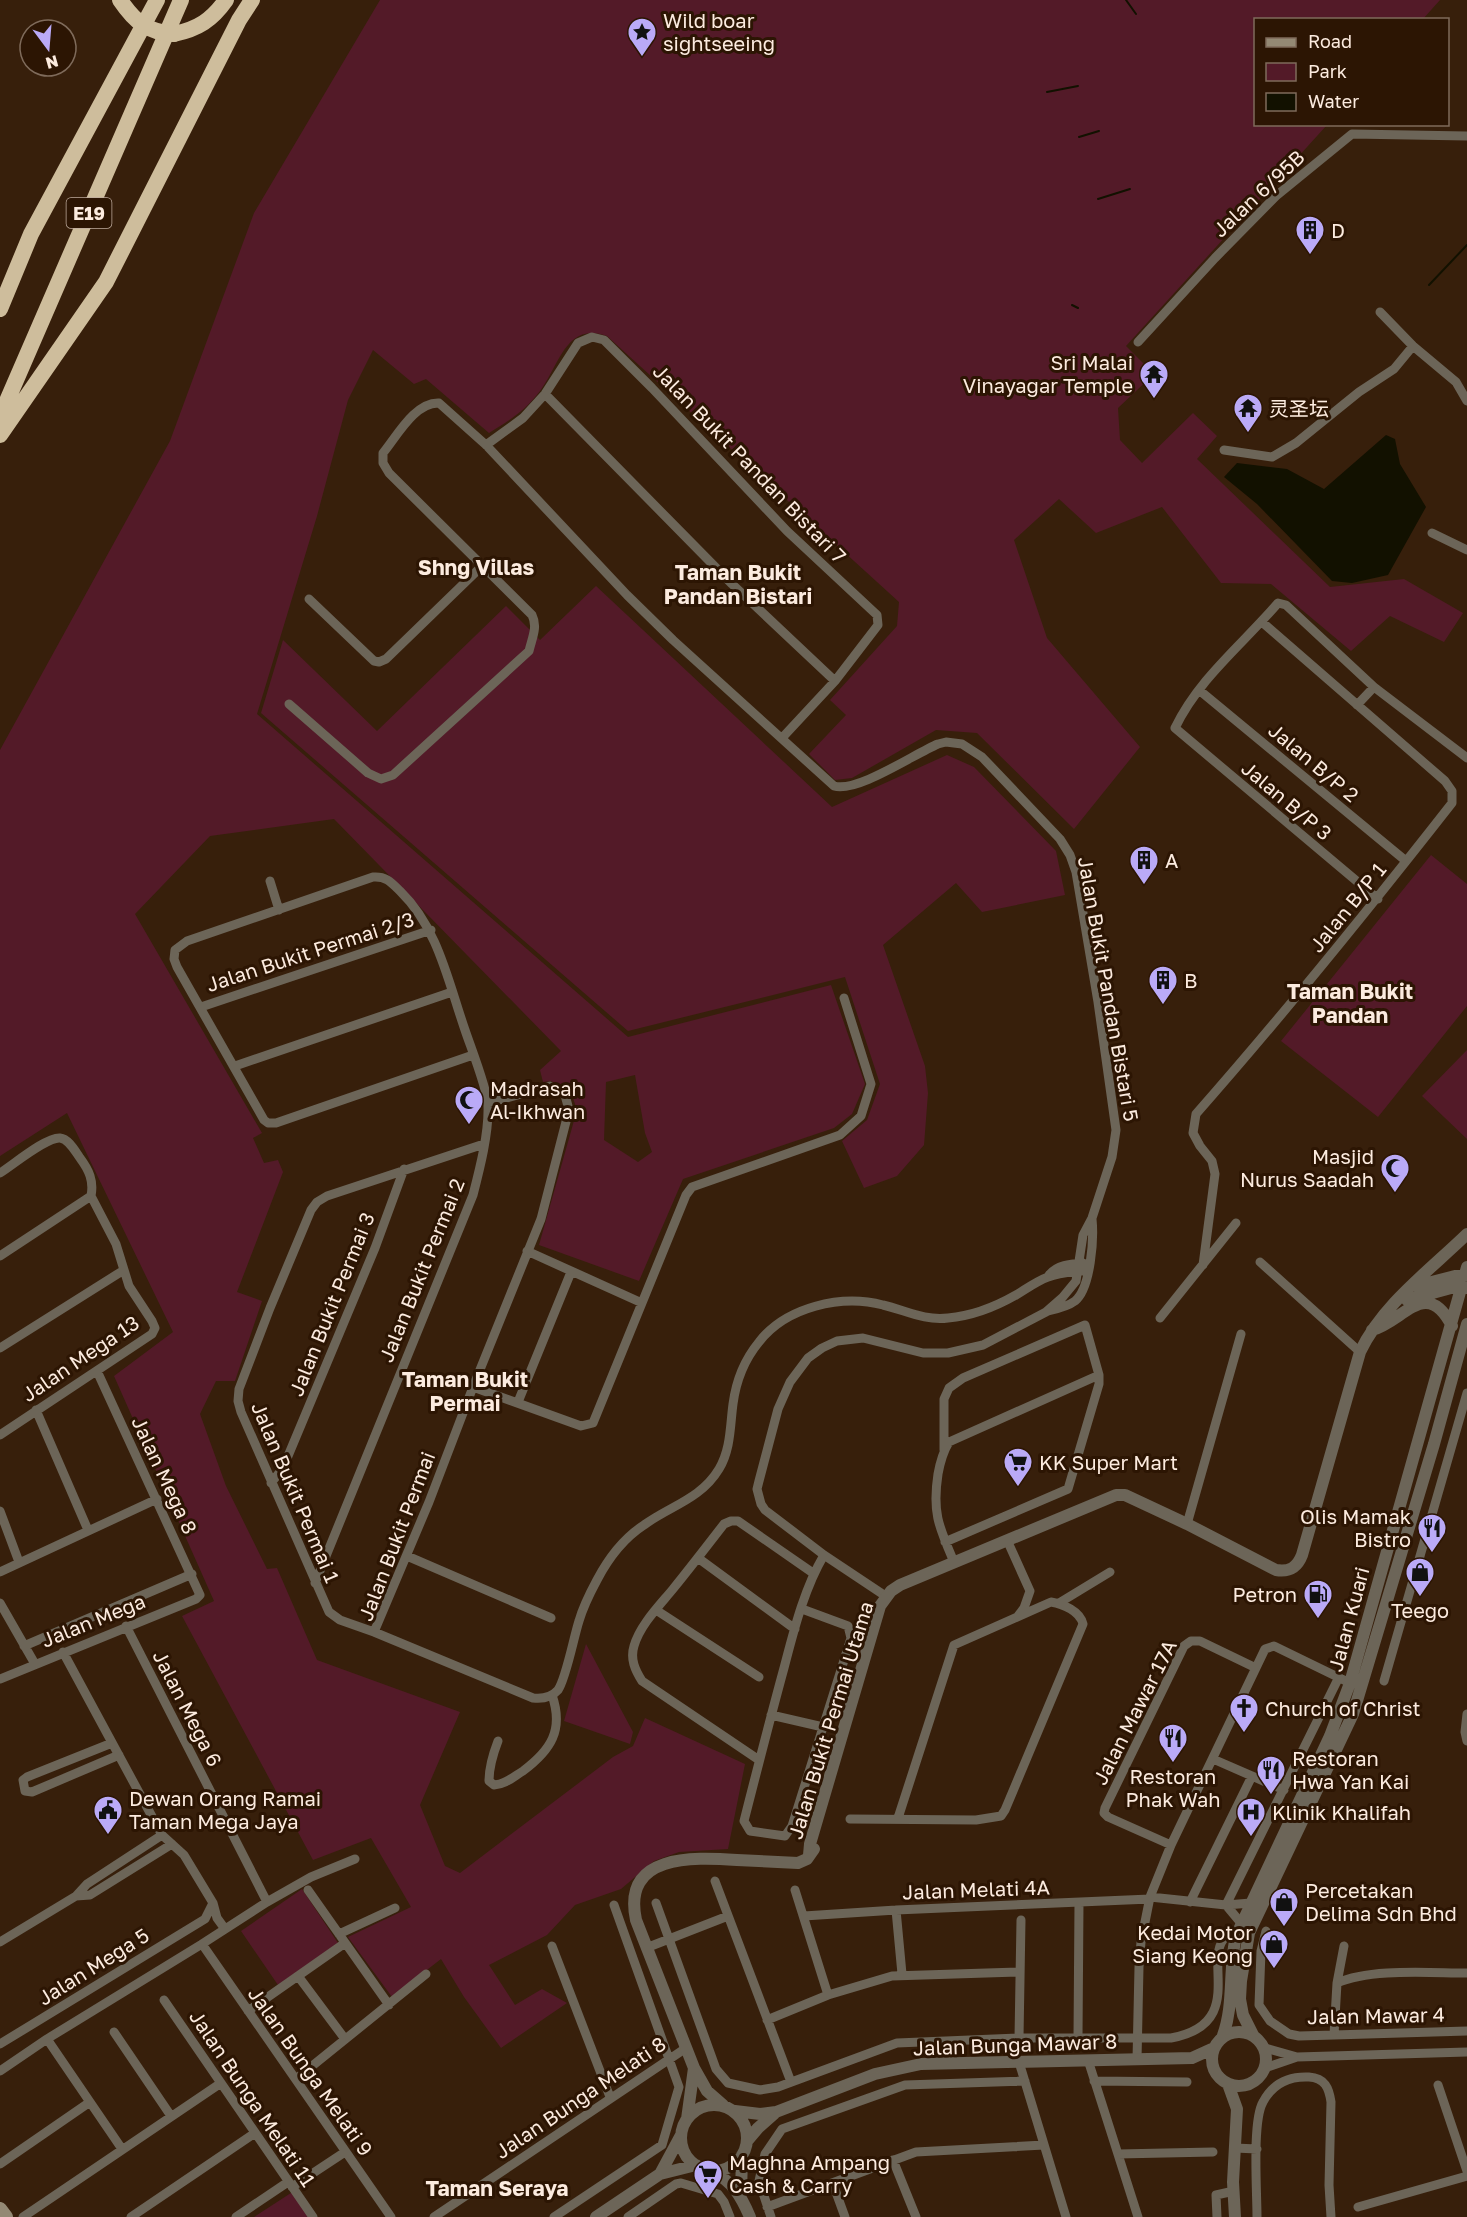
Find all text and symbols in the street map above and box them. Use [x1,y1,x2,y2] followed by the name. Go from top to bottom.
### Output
[663,8,775,55] place label: Wild boar sightseeing
[626,16,658,58] place icon: Wild boar sightseeing
[18,18,78,78] north arrow
[1254,18,1449,126] legend
[1308,30,1352,52] text: Road
[44,51,61,74] text: N
[1308,60,1347,82] text: Park
[1308,90,1359,112] text: Water
[1207,145,1309,241] street label: Jalan 6/95B
[66,198,112,228] road number: E19
[1294,214,1326,256] building icon: D
[1331,218,1345,242] place label: D
[963,350,1133,397] place label: Sri Malai Vinayagar Temple
[648,358,852,568] street label: Jalan Bukit Pandan Bistari 7
[1138,358,1170,400] temple icon: Sri Malai Vinayagar Temple
[1232,392,1264,434] temple icon: 灵圣坛
[1269,396,1329,420] place label: 灵圣坛
[418,554,534,580] district label: Shng Villas
[664,559,812,609] district label: Taman Bukit Pandan Bistari
[1264,717,1364,807] street label: Jalan B/P 2
[1237,755,1337,845] street label: Jalan B/P 3
[1128,844,1160,886] building icon: A
[1165,848,1178,872] place label: A
[1074,855,1144,1123] street label: Jalan Bukit Pandan Bistari 5
[1304,857,1391,957] street label: Jalan B/P 1
[203,906,417,996] street label: Jalan Bukit Permai 2/3
[1147,964,1179,1006] building icon: B
[1184,968,1197,992] place label: B
[1287,978,1413,1028] district label: Taman Bukit Pandan
[490,1076,585,1123] place label: Madrasah Al-Ikhwan
[453,1084,485,1126] mosque icon: Madrasah Al-Ikhwan
[1240,1144,1374,1191] place label: Masjid Nurus Saadah
[1379,1152,1411,1194] mosque icon: Masjid Nurus Saadah
[373,1175,469,1365] street label: Jalan Bukit Permai 2
[283,1209,379,1399] street label: Jalan Bukit Permai 3
[17,1310,143,1406] street label: Jalan Mega 13
[402,1366,528,1416] district label: Taman Bukit Permai
[247,1398,345,1586] street label: Jalan Bukit Permai 1
[127,1412,203,1538] street label: Jalan Mega 8
[1002,1446,1034,1488] supermarket icon: KK Super Mart
[353,1448,439,1624] street label: Jalan Bukit Permai
[1039,1450,1178,1474] place label: KK Super Mart
[1300,1504,1411,1551] place label: Olis Mamak Bistro
[1416,1512,1448,1554] restaurant icon: Olis Mamak Bistro
[1404,1556,1436,1598] shop icon: Teego
[1323,1564,1373,1674] street label: Jalan Kuari
[1302,1578,1334,1620] fuel station icon: Petron
[1233,1582,1297,1606] place label: Petron
[38,1588,148,1652] street label: Jalan Mega
[782,1598,878,1842] street label: Jalan Bukit Permai Utama
[1391,1598,1449,1622] place label: Teego
[1087,1636,1181,1788] street label: Jalan Mawar 17A
[149,1646,227,1770] street label: Jalan Mega 6
[1228,1692,1260,1734] church icon: Church of Christ
[1265,1696,1421,1720] place label: Church of Christ
[1157,1722,1189,1764] restaurant icon: Restoran Phak Wah
[1292,1746,1409,1793] place label: Restoran Hwa Yan Kai
[1255,1754,1287,1796] restaurant icon: Restoran Hwa Yan Kai
[1126,1764,1221,1811] place label: Restoran Phak Wah
[129,1786,321,1833] place label: Dewan Orang Ramai Taman Mega Jaya
[92,1794,124,1836] public building icon: Dewan Orang Ramai Taman Mega Jaya
[1235,1796,1267,1838] hospital icon: Klinik Khalifah
[1272,1800,1411,1824] place label: Klinik Khalifah
[902,1874,1050,1904] street label: Jalan Melati 4A
[1305,1878,1457,1925] place label: Percetakan Delima Sdn Bhd
[1268,1886,1300,1928] shop icon: Percetakan Delima Sdn Bhd
[1132,1920,1253,1967] place label: Kedai Motor Siang Keong
[33,1922,153,2010] street label: Jalan Mega 5
[1258,1928,1290,1970] shop icon: Kedai Motor Siang Keong
[244,1982,378,2160] street label: Jalan Bunga Melati 9
[1307,2002,1445,2028] street label: Jalan Mawar 4
[185,2005,321,2191] street label: Jalan Bunga Melati 11
[913,2028,1117,2060] street label: Jalan Bunga Mawar 8
[490,2031,670,2163] street label: Jalan Bunga Melati 8
[729,2150,890,2197] place label: Maghna Ampang Cash & Carry
[692,2158,724,2200] supermarket icon: Maghna Ampang Cash & Carry
[426,2175,568,2201] district label: Taman Seraya

